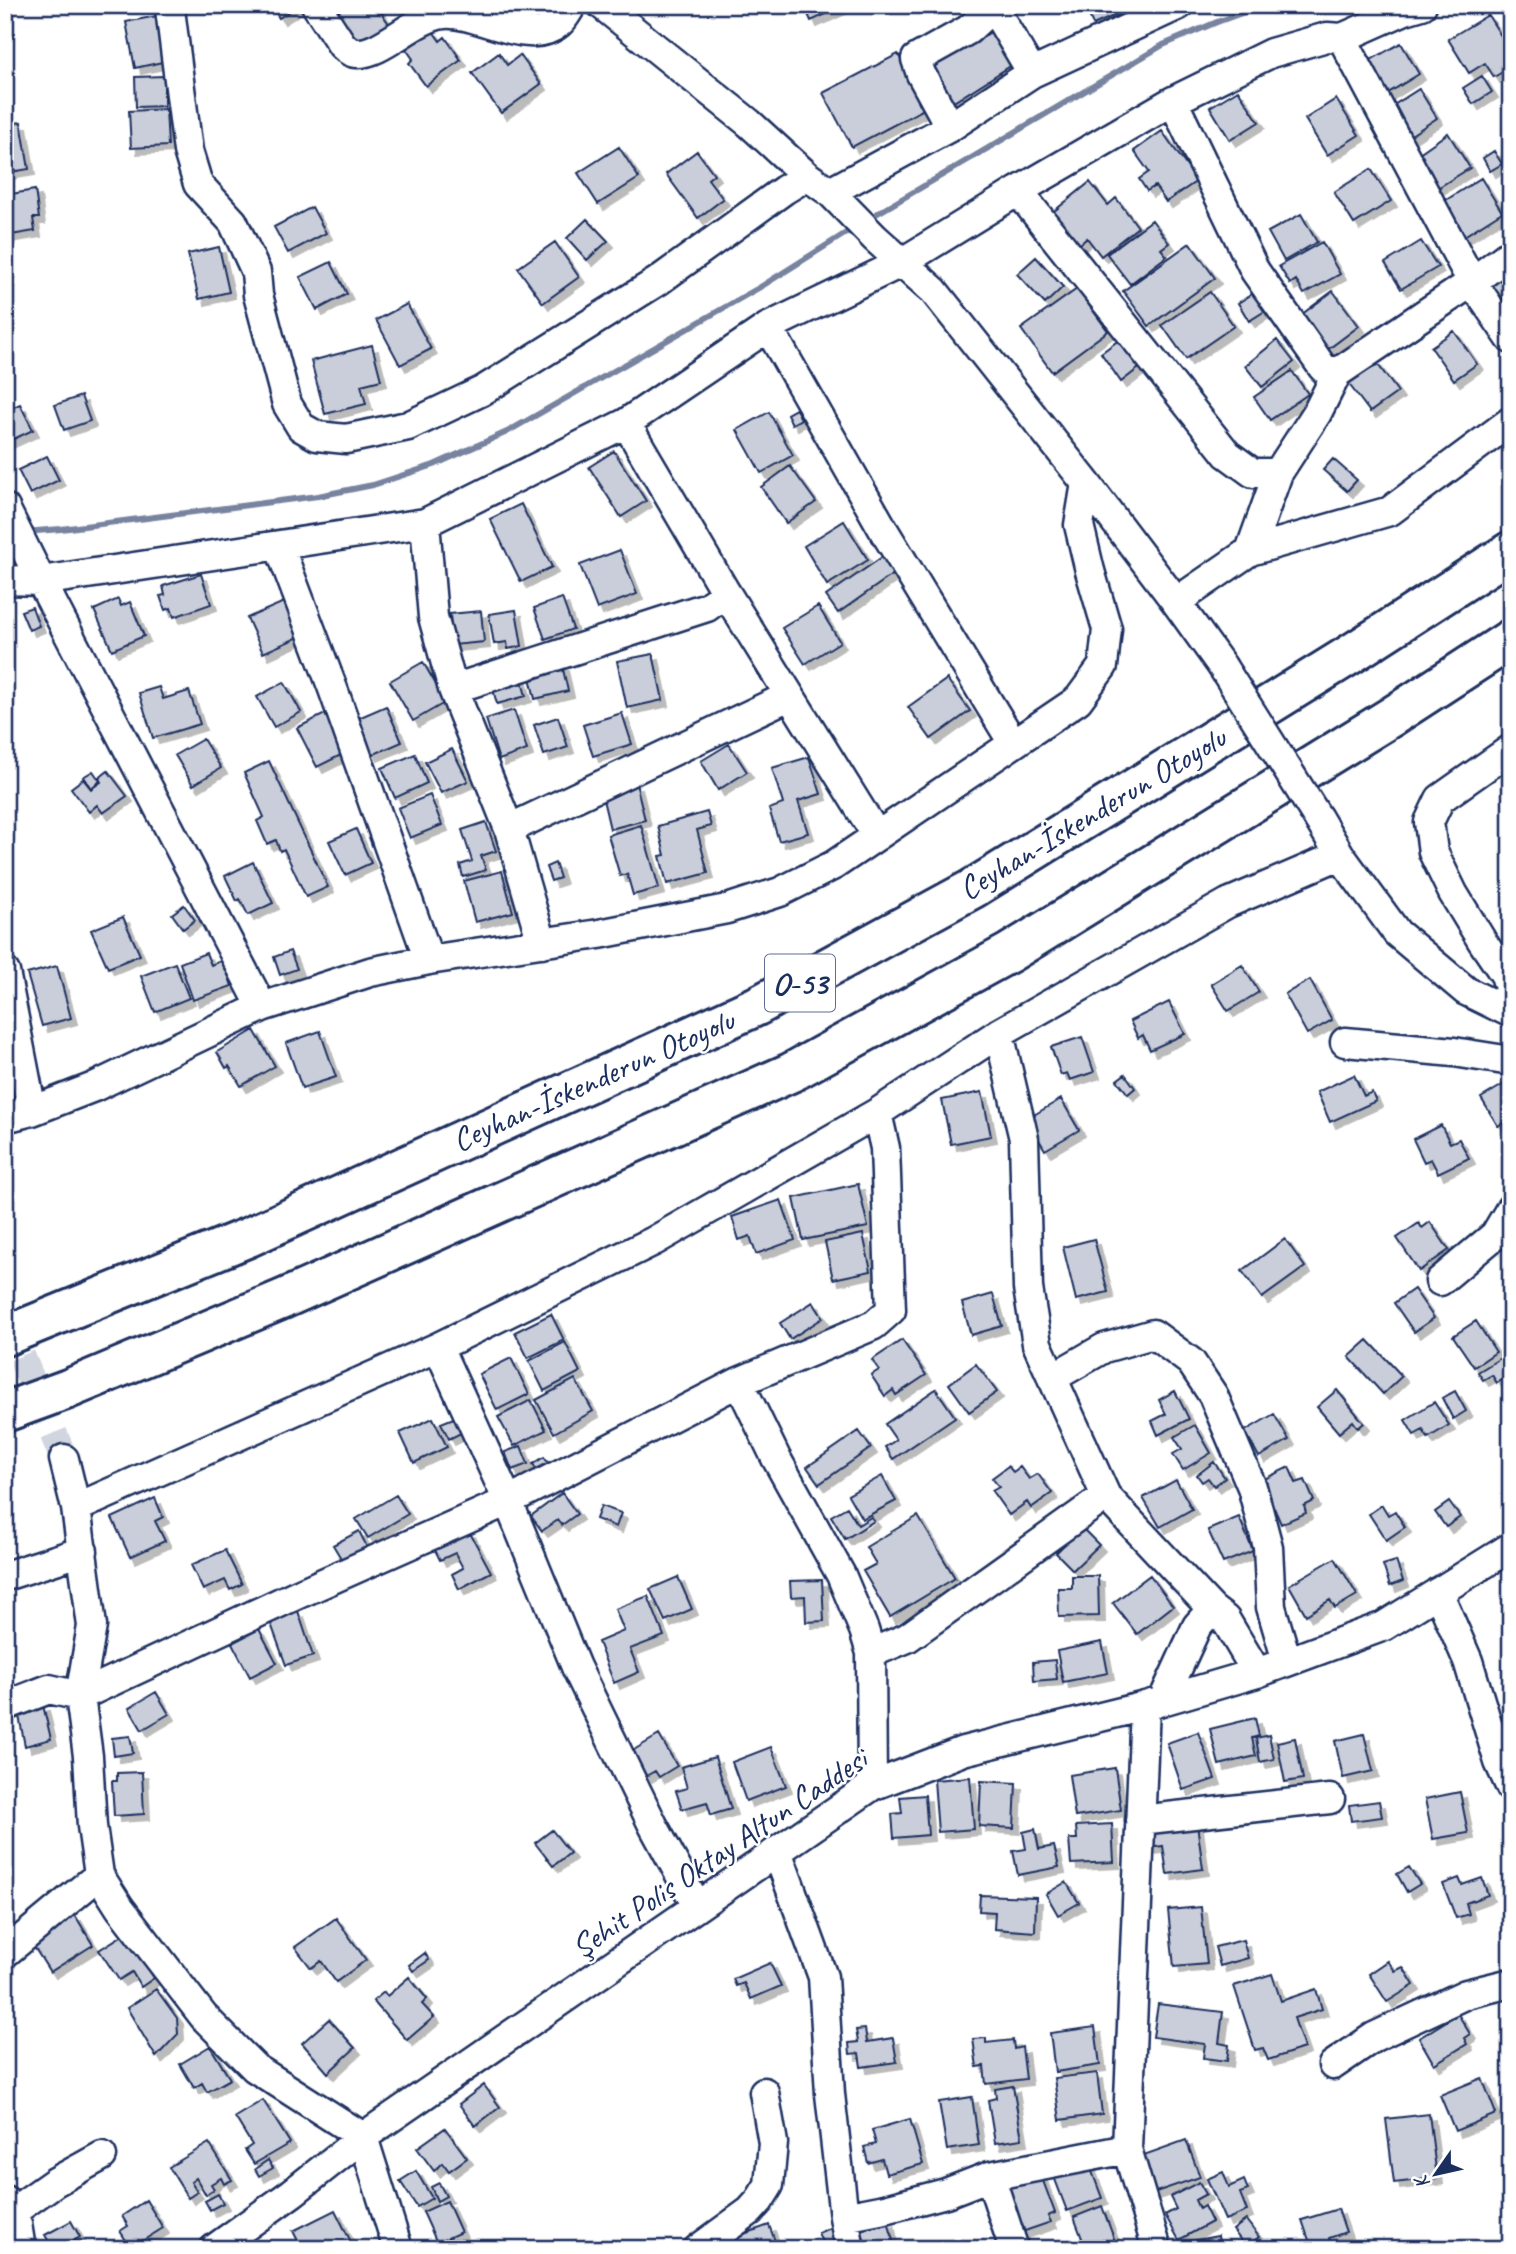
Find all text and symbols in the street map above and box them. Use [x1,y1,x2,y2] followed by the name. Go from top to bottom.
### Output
[951,716,1235,909] street label: Ceyhan-İskenderun Otoyolu
[765,954,835,1012] road number: O-53
[445,998,742,1161] street label: Ceyhan-İskenderun Otoyolu
[563,1736,878,1968] street label: Şehit Polis Oktay Altun Caddesi
[1400,2138,1470,2208] north arrow
[1408,2169,1435,2194] text: K

